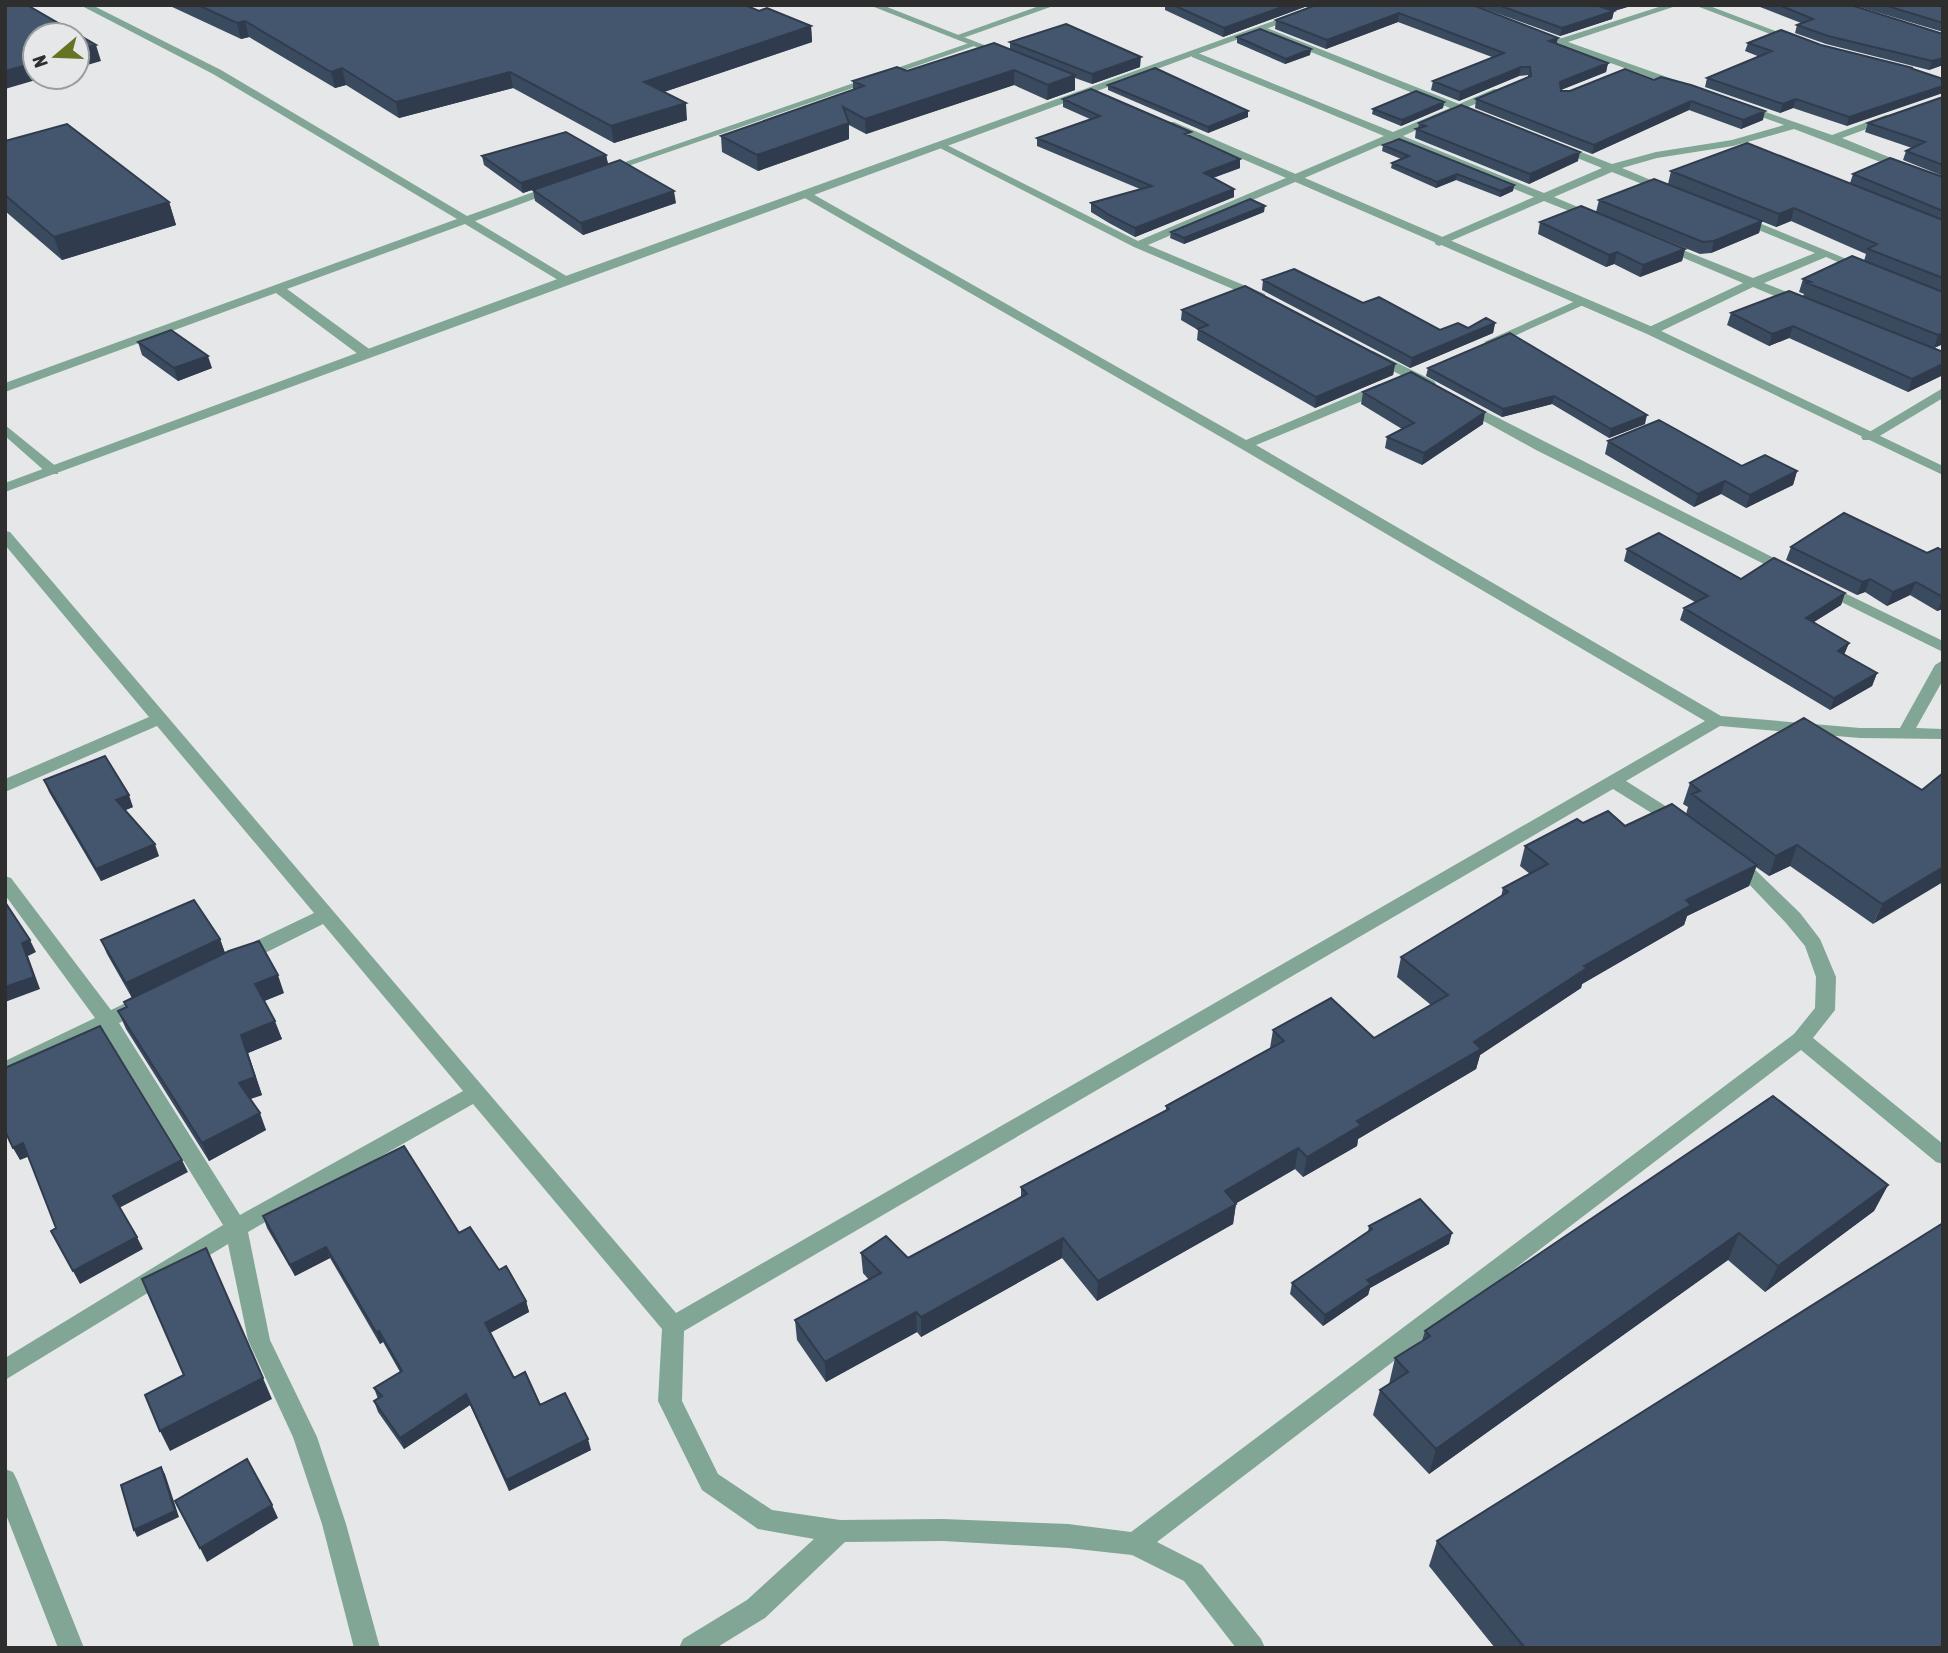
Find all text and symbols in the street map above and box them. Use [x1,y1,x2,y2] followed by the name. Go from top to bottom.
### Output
[21,21,91,91] north arrow
[28,53,52,70] text: N

